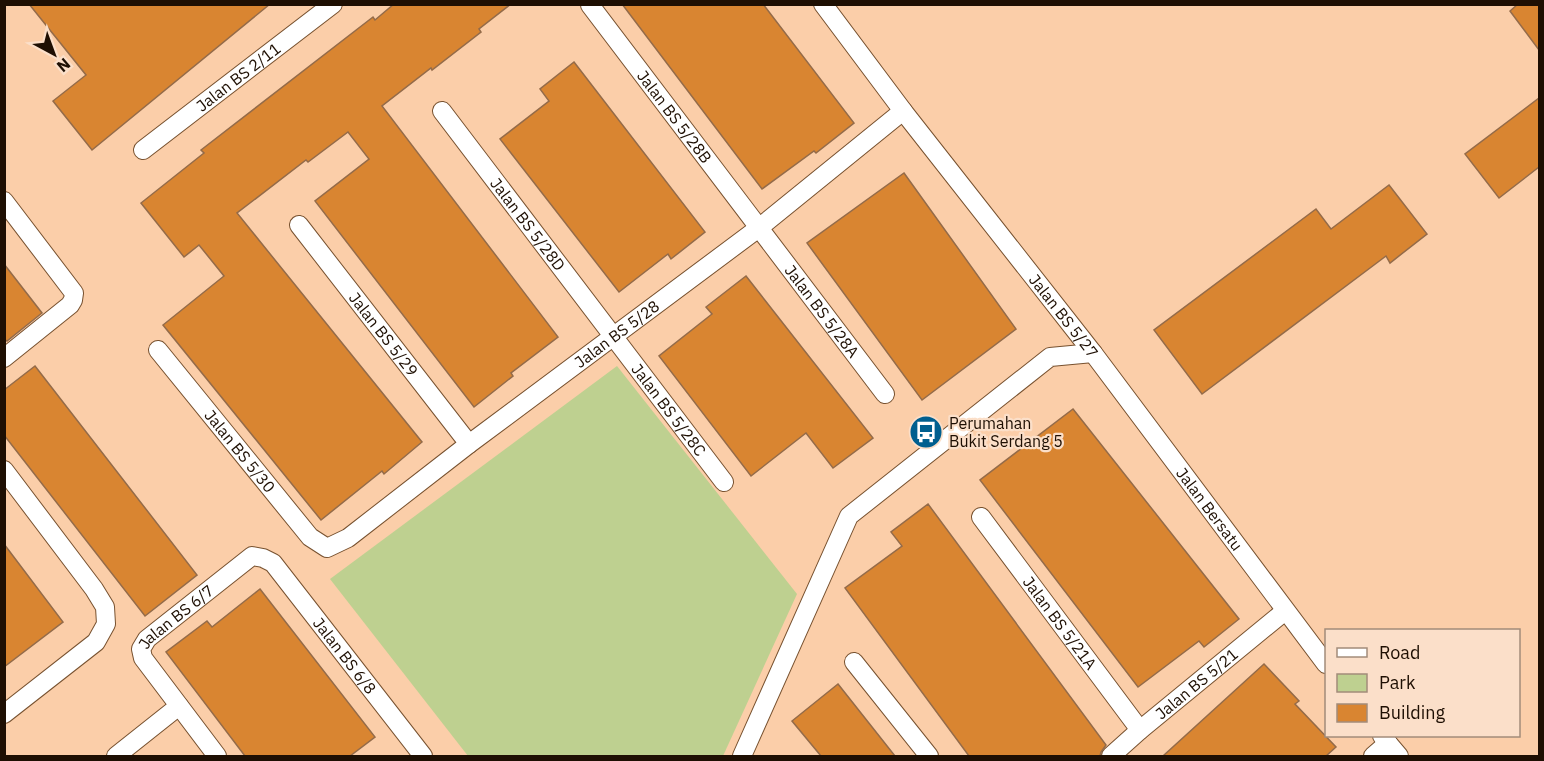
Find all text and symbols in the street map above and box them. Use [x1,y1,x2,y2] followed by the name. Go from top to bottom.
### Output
[24,24,84,84] north arrow
[192,38,284,116] street label: Jalan BS 2/11
[53,54,75,77] text: N
[633,66,716,167] street label: Jalan BS 5/28B
[486,174,570,275] street label: Jalan BS 5/28D
[780,261,864,361] street label: Jalan BS 5/28A
[1025,270,1103,362] street label: Jalan BS 5/27
[345,288,422,380] street label: Jalan BS 5/29
[570,296,663,372] street label: Jalan BS 5/28
[627,359,710,460] street label: Jalan BS 5/28C
[200,405,280,496] street label: Jalan BS 5/30
[949,413,1063,451] place label: Perumahan Bukit Serdang 5
[908,414,944,450] bus stop icon: Perumahan Bukit Serdang 5
[1172,463,1247,554] street label: Jalan Bersatu
[1019,572,1101,673] street label: Jalan BS 5/21A
[134,580,218,652] street label: Jalan BS 6/7
[309,613,381,698] street label: Jalan BS 6/8
[1325,629,1520,737] legend
[1379,641,1420,664] text: Road
[1151,644,1242,723] street label: Jalan BS 5/21
[1379,671,1416,694] text: Park
[1379,701,1446,724] text: Building

